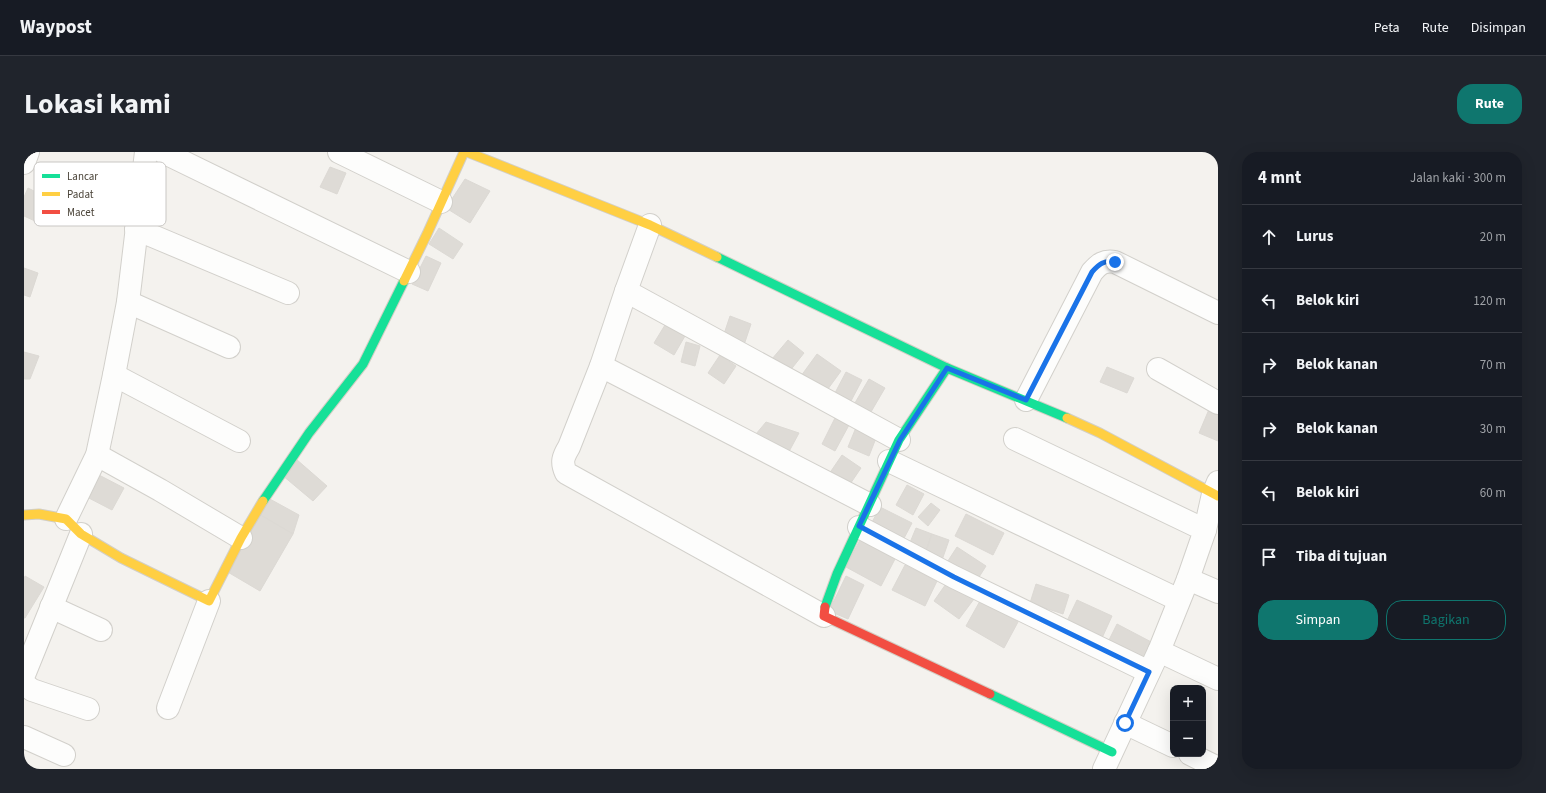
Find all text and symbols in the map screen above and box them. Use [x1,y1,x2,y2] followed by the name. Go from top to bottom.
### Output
[20,14,92,41] text: Waypost
[1374,18,1400,38] text: Peta
[1422,18,1449,38] text: Rute
[1471,18,1526,38] text: Disimpan
[24,84,171,124] text: Lokasi kami
[1457,84,1522,124] button: Rute
[34,162,166,226] legend
[1258,166,1301,190] text: 4 mnt
[67,169,98,184] text: Lancar
[1410,169,1506,187] text: Jalan kaki · 300 m
[67,187,94,202] text: Padat
[67,205,95,220] text: Macet
[1258,226,1280,248] icon: ahead
[1296,226,1333,247] text: Lurus
[1480,228,1506,246] text: 20 m
[1106,253,1124,271] route end
[1258,290,1280,312] icon: left
[1296,290,1359,311] text: Belok kiri
[1473,292,1506,310] text: 120 m
[1258,354,1280,376] icon: right
[1296,354,1378,375] text: Belok kanan
[1480,356,1506,374] text: 70 m
[1258,418,1280,440] icon: right
[1296,418,1378,439] text: Belok kanan
[1480,420,1506,438] text: 30 m
[1258,482,1280,504] icon: left
[1296,482,1359,503] text: Belok kiri
[1480,484,1506,502] text: 60 m
[1258,546,1280,568] icon: arrive
[1296,546,1387,567] text: Tiba di tujuan
[1258,600,1378,640] button: Simpan
[1386,600,1506,640] button: Bagikan
[1170,685,1206,757] map controls
[1170,685,1206,721] button: +
[1116,714,1134,732] route start
[1170,721,1206,757] button: −

